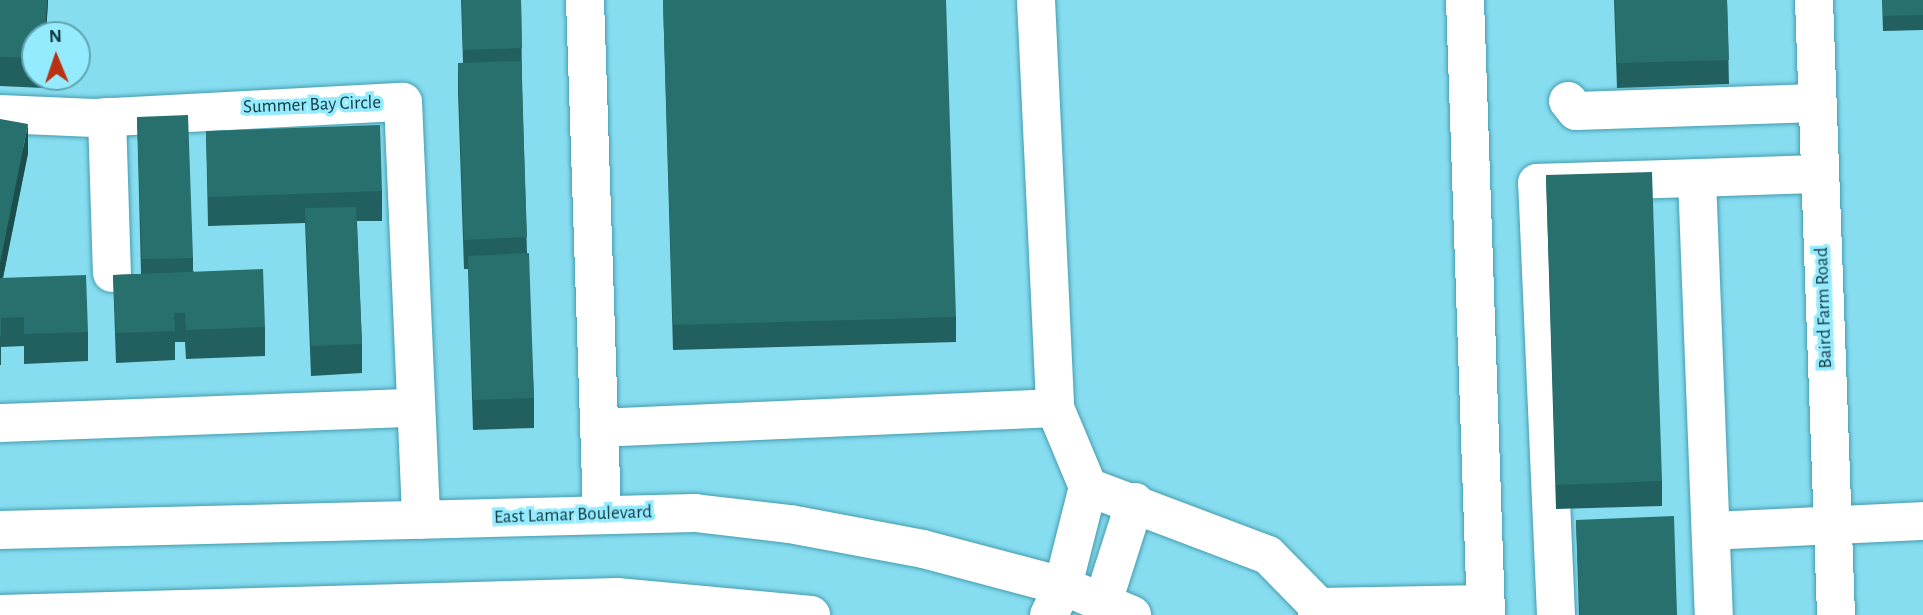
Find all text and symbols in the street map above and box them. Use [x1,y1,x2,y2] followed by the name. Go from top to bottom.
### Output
[21,21,91,91] north arrow
[48,27,62,46] text: N
[243,91,381,119] street label: Summer Bay Circle
[1810,247,1838,369] street label: Baird Farm Road
[494,501,652,529] street label: East Lamar Boulevard

